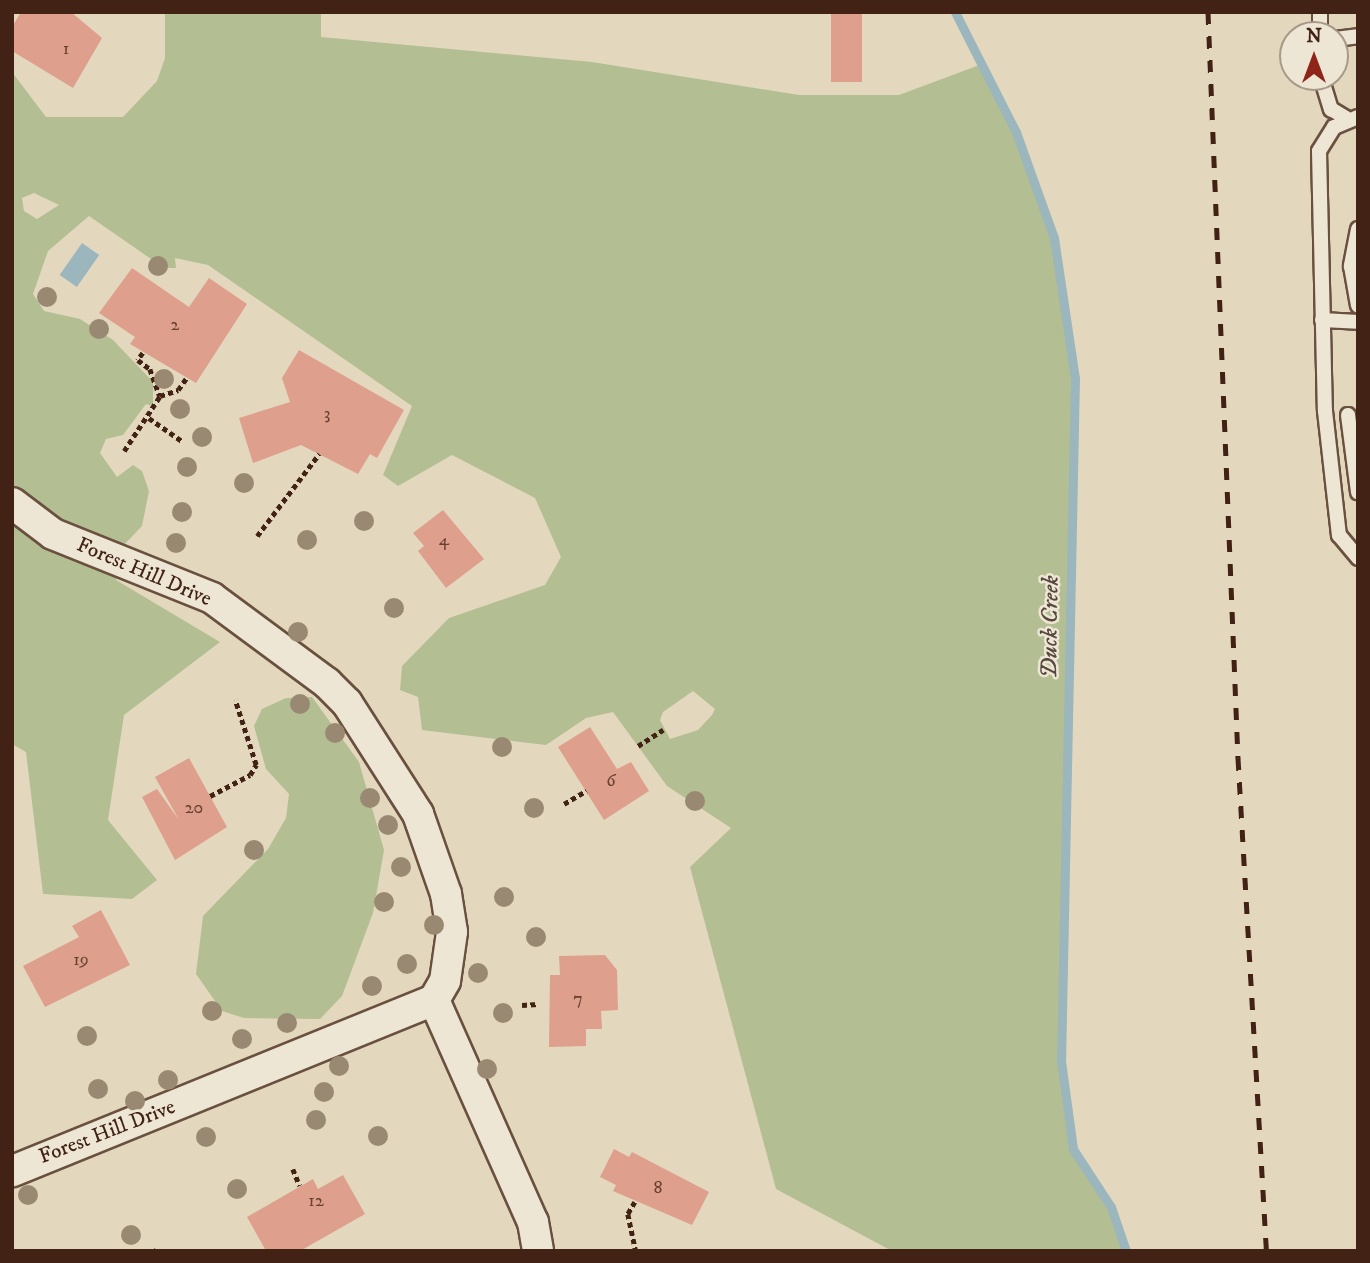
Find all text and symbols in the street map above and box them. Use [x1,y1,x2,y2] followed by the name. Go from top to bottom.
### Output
[1279,21,1349,91] north arrow
[1306,25,1322,48] text: N
[63,38,69,60] house number: 1
[171,314,179,336] house number: 2
[324,403,330,425] house number: 3
[439,529,449,551] house number: 4
[73,532,215,612] street label: Forest Hill Drive
[1036,575,1066,679] water label: Duck Creek
[606,770,616,792] house number: 6
[185,797,203,819] house number: 20
[73,949,89,971] house number: 19
[573,988,583,1010] house number: 7
[35,1094,179,1170] street label: Forest Hill Drive
[653,1177,663,1199] house number: 8
[308,1190,324,1212] house number: 12

